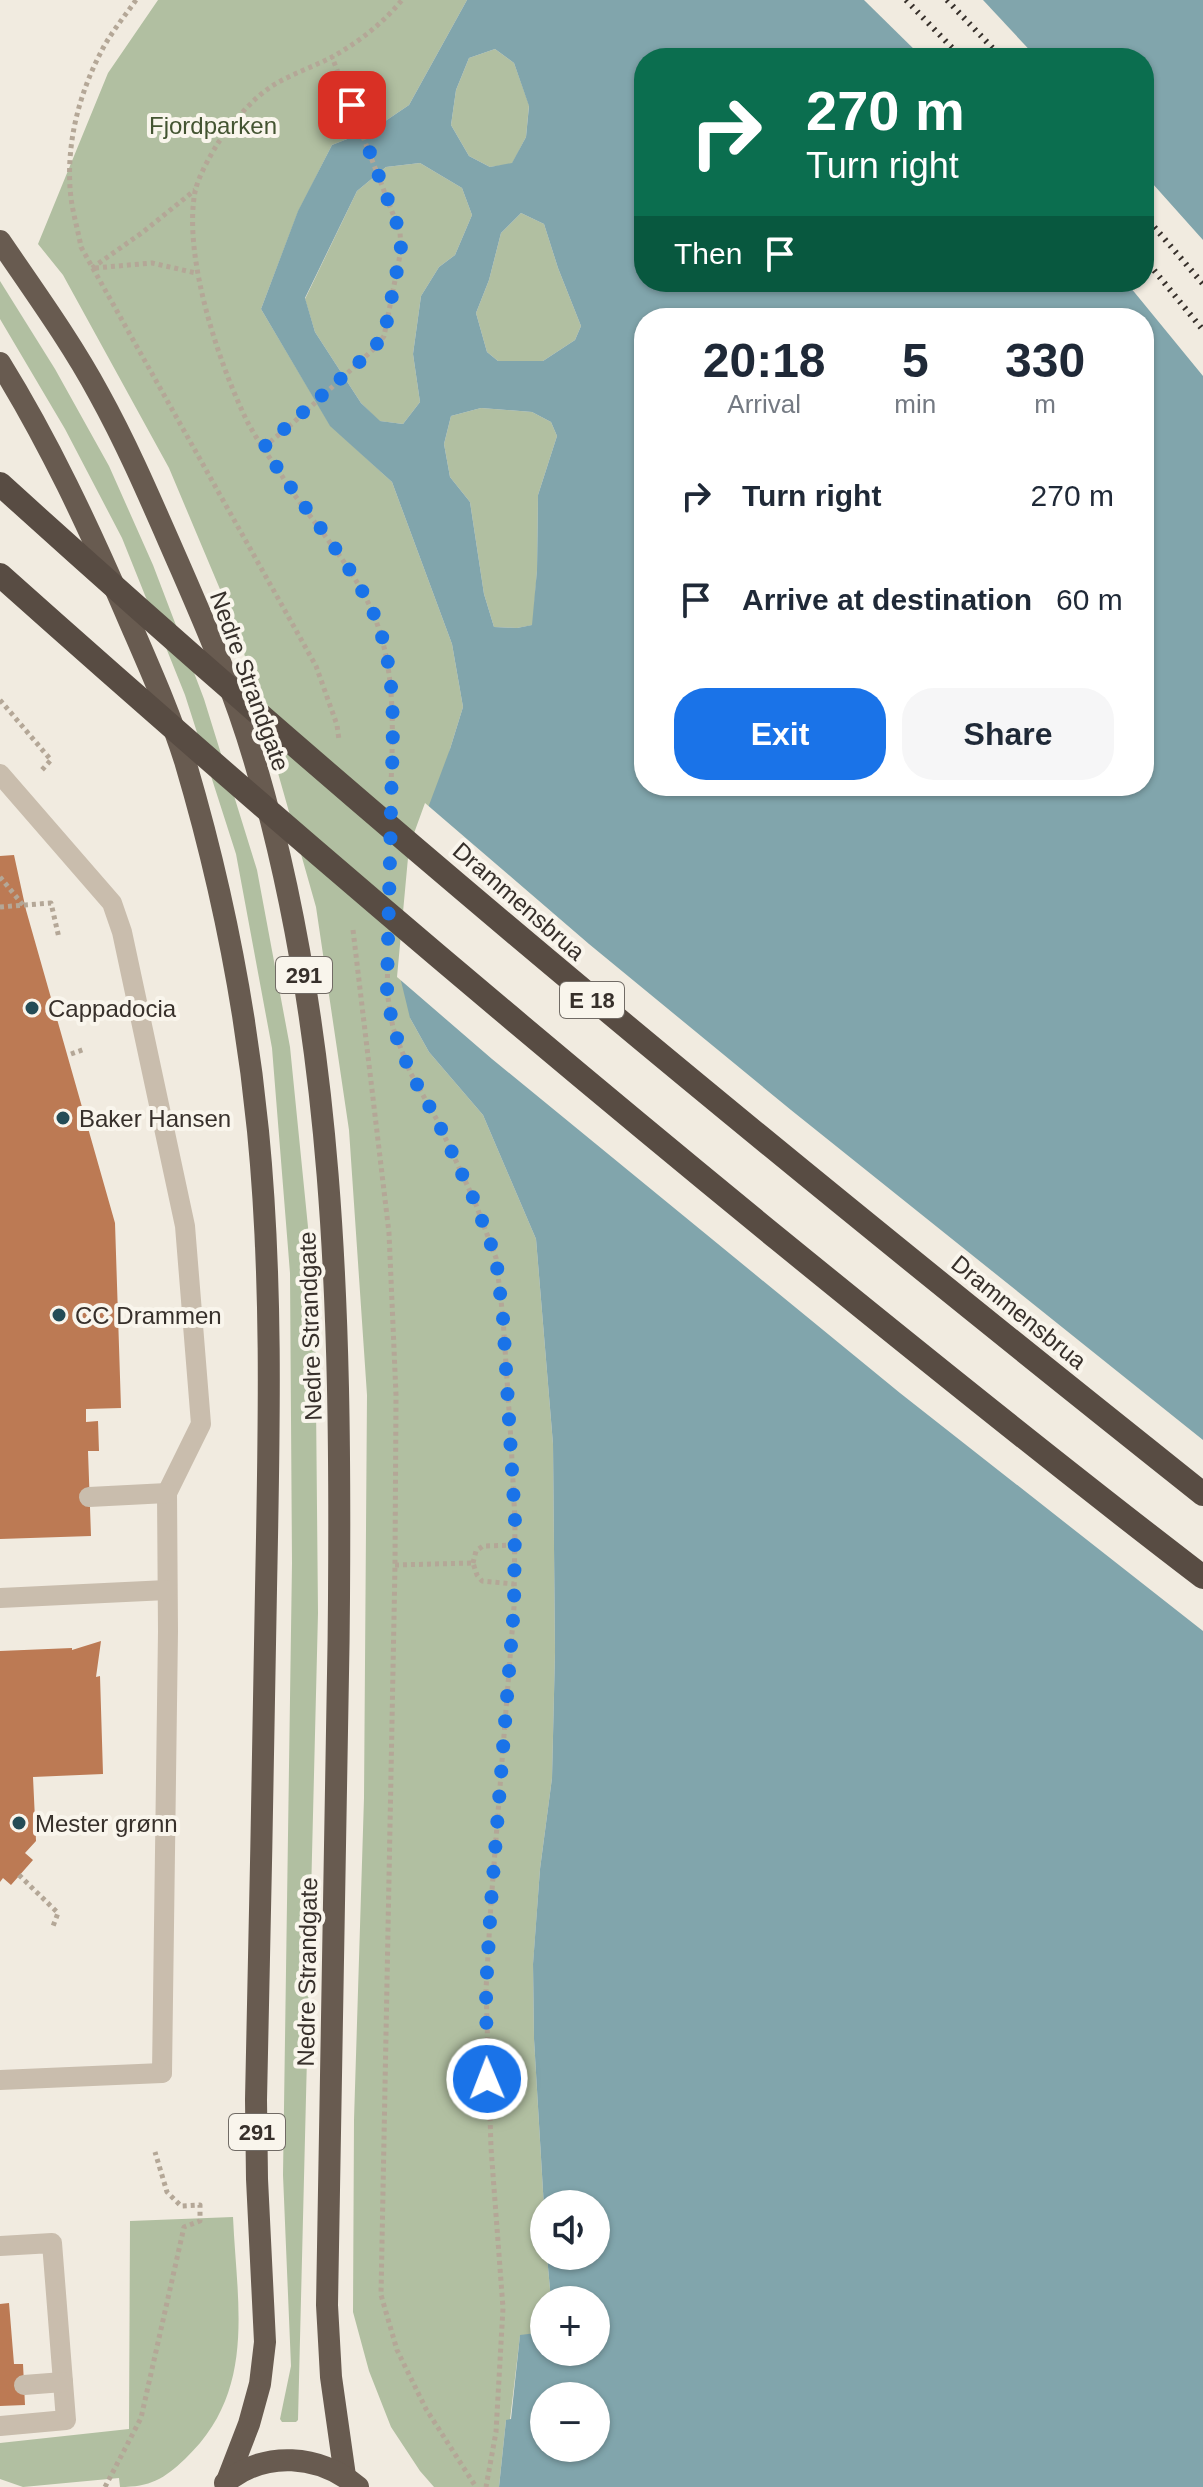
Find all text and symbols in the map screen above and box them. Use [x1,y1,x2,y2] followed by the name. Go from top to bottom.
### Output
[318,71,386,139] pin
[806,79,965,142] text: 270 m
[674,80,778,184] icon: right
[330,83,374,127] icon: arrive
[149,112,277,139] park label: Fjordparken
[806,145,959,186] text: Turn right
[758,232,802,276] icon: arrive
[674,237,742,270] text: Then
[703,334,826,387] text: 20:18
[902,334,929,387] text: 5
[1005,334,1085,387] text: 330
[727,389,801,419] text: Arrival
[894,389,936,419] text: min
[1034,389,1056,419] text: m
[674,474,718,518] icon: right
[742,479,881,512] text: Turn right
[1031,479,1114,512] text: 270 m
[674,578,718,622] icon: arrive
[742,583,1032,616] text: Arrive at destination
[1056,583,1123,616] text: 60 m
[205,587,295,775] street label: Nedre Strandgate
[674,688,886,780] button: Exit
[902,688,1114,780] button: Share
[448,837,591,966] street label: Drammensbrua
[276,957,332,993] road number: 291
[560,982,624,1018] road number: E 18
[48,995,177,1022] place label: Cappadocia
[23,999,41,1017] marker: Cappadocia
[79,1105,231,1132] place label: Baker Hansen
[54,1109,72,1127] marker: Baker Hansen
[293,1231,327,1421] street label: Nedre Strandgate
[946,1249,1092,1375] street label: Drammensbrua
[75,1302,222,1329] place label: CC Drammen
[50,1306,68,1324] marker: CC Drammen
[35,1810,178,1837] place label: Mester grønn
[10,1814,28,1832] marker: Mester grønn
[292,1877,322,2067] street label: Nedre Strandgate
[445,2037,529,2121] position arrow
[229,2114,285,2150] road number: 291
[530,2190,610,2462] map controls
[530,2190,610,2270] button: sound
[530,2286,610,2366] button: +
[530,2382,610,2462] button: −

